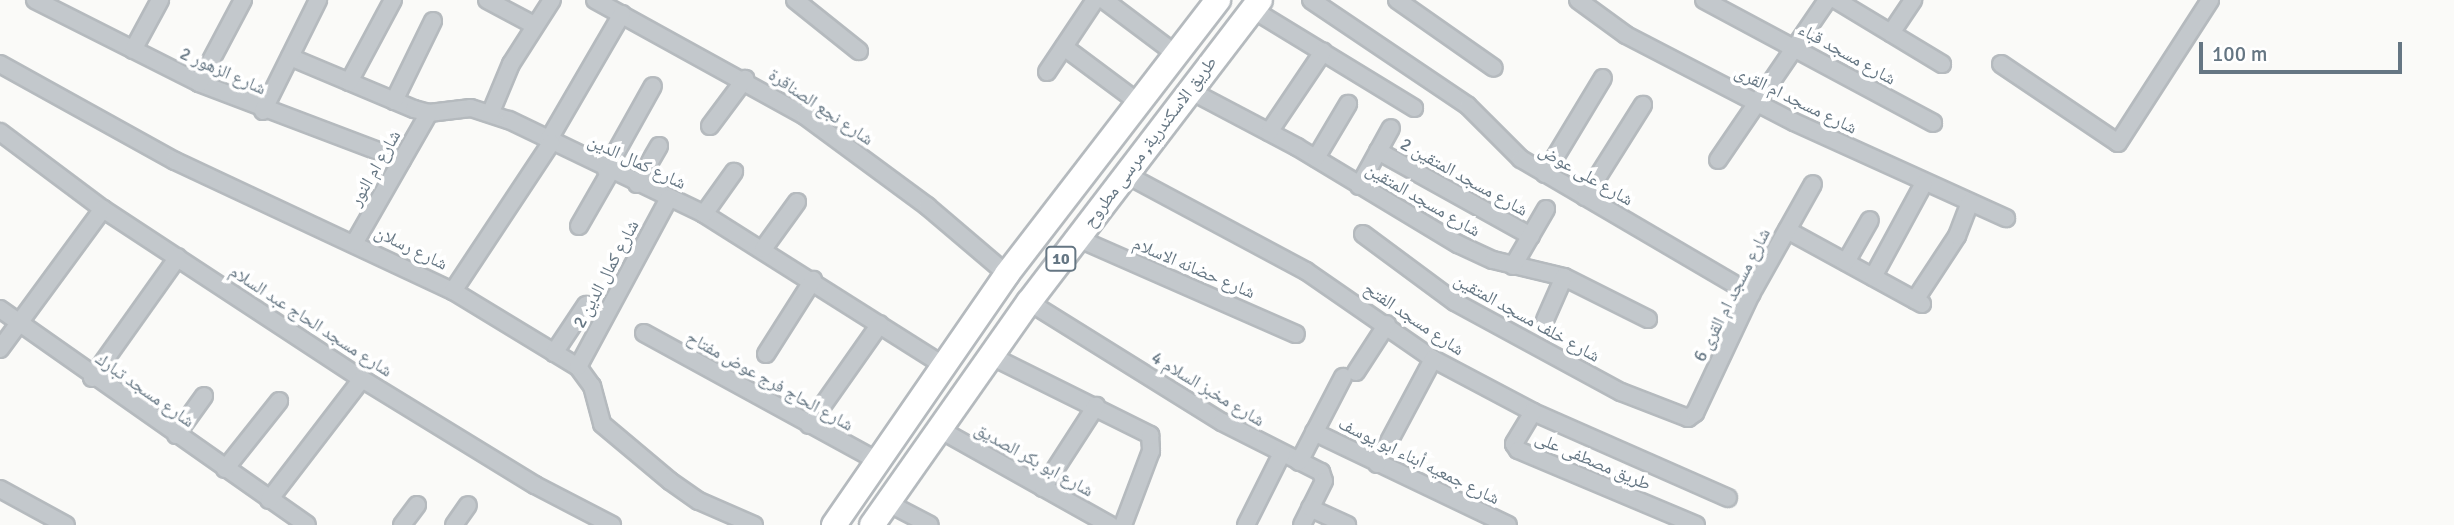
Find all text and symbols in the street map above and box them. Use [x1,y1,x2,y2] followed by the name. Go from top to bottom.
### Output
[1795,18,1899,90] street label: شارع مسجد قباء
[2202,28,2405,72] scale bar
[2212,41,2267,67] text: 100 m
[177,42,269,100] street label: شارع الزهور 2
[1079,52,1221,232] street label: طريق الاسكندرية, مرسى مطروح
[1731,61,1861,139] street label: شارع مسجد ام القرى
[764,64,878,150] street label: شارع نجع الصناقرة
[345,126,405,210] street label: شارع ام النور
[585,130,689,194] street label: شارع كمال الدين
[1396,133,1532,221] street label: شارع مسجد المتقين 2
[1535,139,1637,211] street label: شارع على عوض
[1362,158,1484,242] street label: شارع مسجد المتقين
[568,216,644,332] street label: شارع كمال الدين 2
[371,221,451,275] street label: شارع رسلان
[1689,225,1775,365] street label: شارع مسجد ام القرى 6
[1130,233,1258,303] street label: شارع حضانه الاسلام
[1045,246,1077,272] road number: 10
[226,260,396,382] street label: شارع مسجد الحاج عبد السلام
[1450,269,1604,367] street label: شارع خلف مسجد المتقين
[1360,278,1468,360] street label: شارع مسجد الفتح
[683,326,857,436] street label: شارع الحاج فرج عوض مفتاح
[1147,347,1269,431] street label: شارع مخبز السلام 4
[91,348,199,432] street label: شارع مسجد تبارك
[1335,413,1503,509] street label: شارع جمعيه أبناء ابو يوسف
[971,418,1097,502] street label: شارع ابو بكر الصديق
[1532,427,1654,495] street label: طريق مصطفى على

